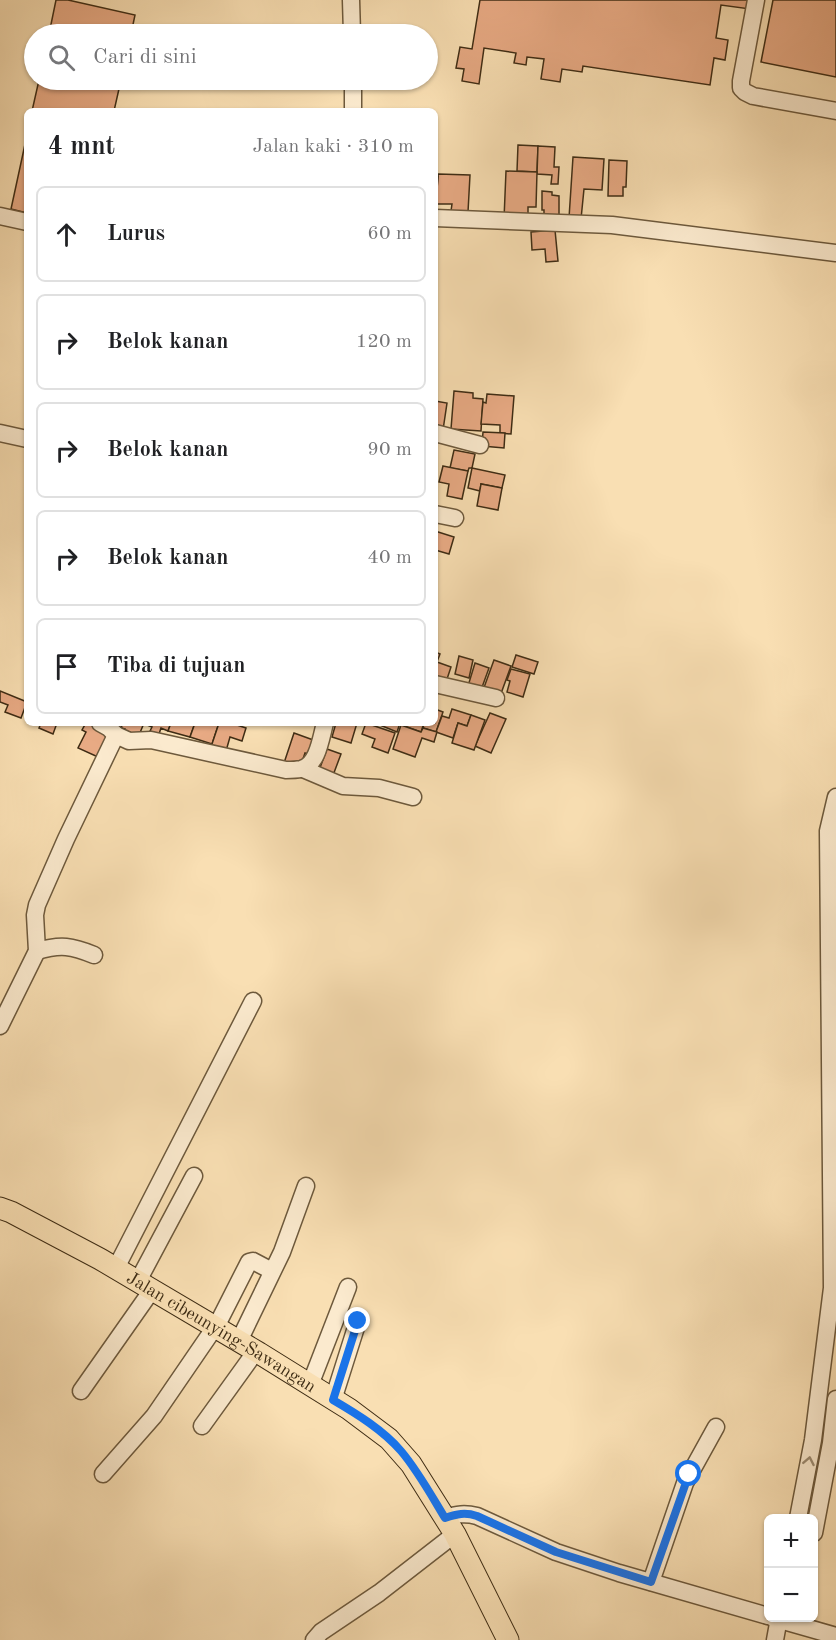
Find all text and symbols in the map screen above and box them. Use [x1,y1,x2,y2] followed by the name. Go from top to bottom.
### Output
[24,24,438,90] search box
[45,41,78,74] icon: search
[93,46,197,68] text: Cari di sini
[48,134,115,160] text: 4 mnt
[252,137,414,157] text: Jalan kaki · 310 m
[50,218,83,251] icon: ahead
[107,223,165,245] text: Lurus
[367,224,412,244] text: 60 m
[50,326,83,359] icon: right
[107,331,229,353] text: Belok kanan
[356,332,412,352] text: 120 m
[50,434,83,467] icon: right
[107,439,229,461] text: Belok kanan
[367,440,412,460] text: 90 m
[50,542,83,575] icon: right
[107,547,229,569] text: Belok kanan
[367,548,412,568] text: 40 m
[50,650,83,683] icon: arrive
[107,655,245,677] text: Tiba di tujuan
[123,1269,319,1396] street label: Jalan cibeunying-Sawangan
[344,1307,370,1333] route end
[802,1456,815,1466] one-way arrow
[675,1460,701,1486] route start
[764,1514,818,1622] map controls
[764,1514,818,1568] button: +
[764,1568,818,1622] button: −

